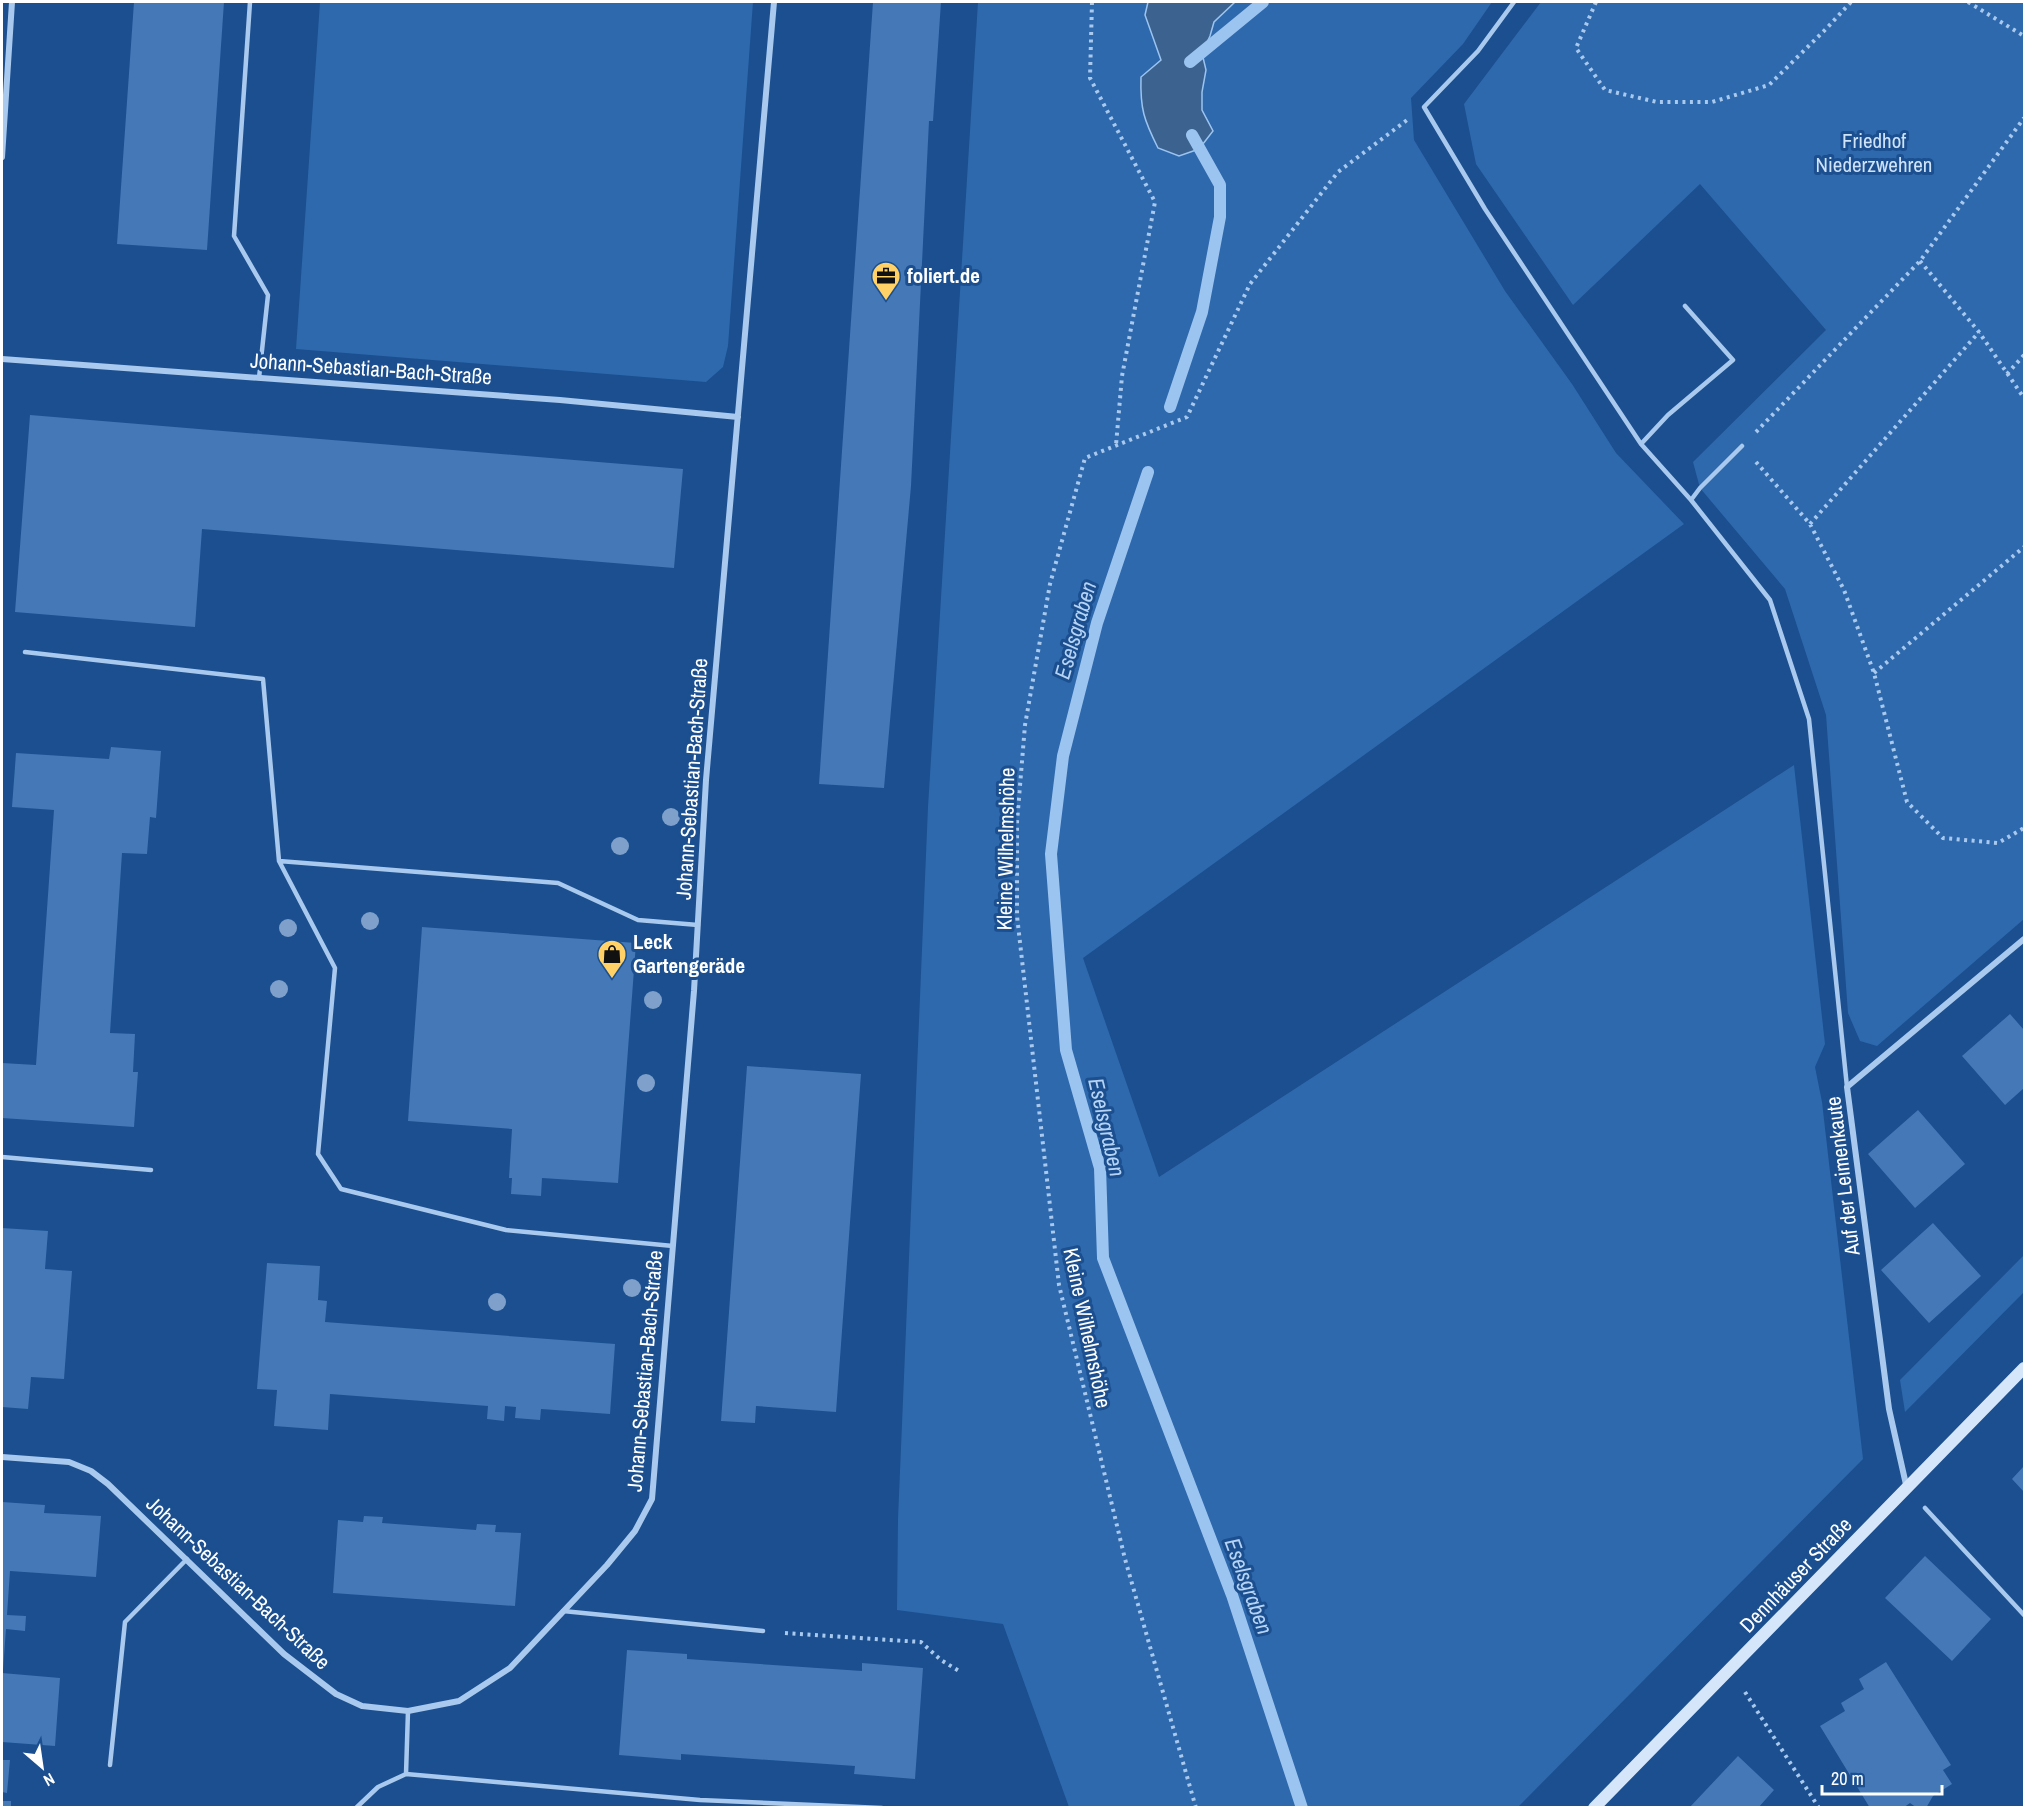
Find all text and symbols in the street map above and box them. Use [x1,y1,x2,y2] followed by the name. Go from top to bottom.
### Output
[1816,126,1932,179] park label: Friedhof Niederzwehren
[870,260,902,302] office icon: foliert.de
[907,261,980,290] place label: foliert.de
[249,346,493,391] street label: Johann-Sebastian-Bach-Straße
[1047,578,1103,682] water label: Eselsgraben
[669,657,714,901] street label: Johann-Sebastian-Bach-Straße
[990,767,1021,931] street label: Kleine Wilhelmshöhe
[633,927,745,980] place label: Leck Gartengeräde
[596,938,628,980] shop icon: Leck Gartengeräde
[1081,1075,1133,1179] water label: Eselsgraben
[1818,1095,1867,1258] street label: Auf der Leimenkaute
[1056,1245,1119,1410] street label: Kleine Wilhelmshöhe
[620,1249,670,1493] street label: Johann-Sebastian-Bach-Straße
[140,1489,337,1676] street label: Johann-Sebastian-Bach-Straße
[1733,1511,1858,1639] street label: Dennhäuser Straße
[1218,1534,1280,1638] water label: Eselsgraben
[12,1737,72,1797] north arrow
[1822,1758,1942,1796] scale bar
[1831,1766,1864,1791] text: 20 m
[40,1768,59,1792] text: N

